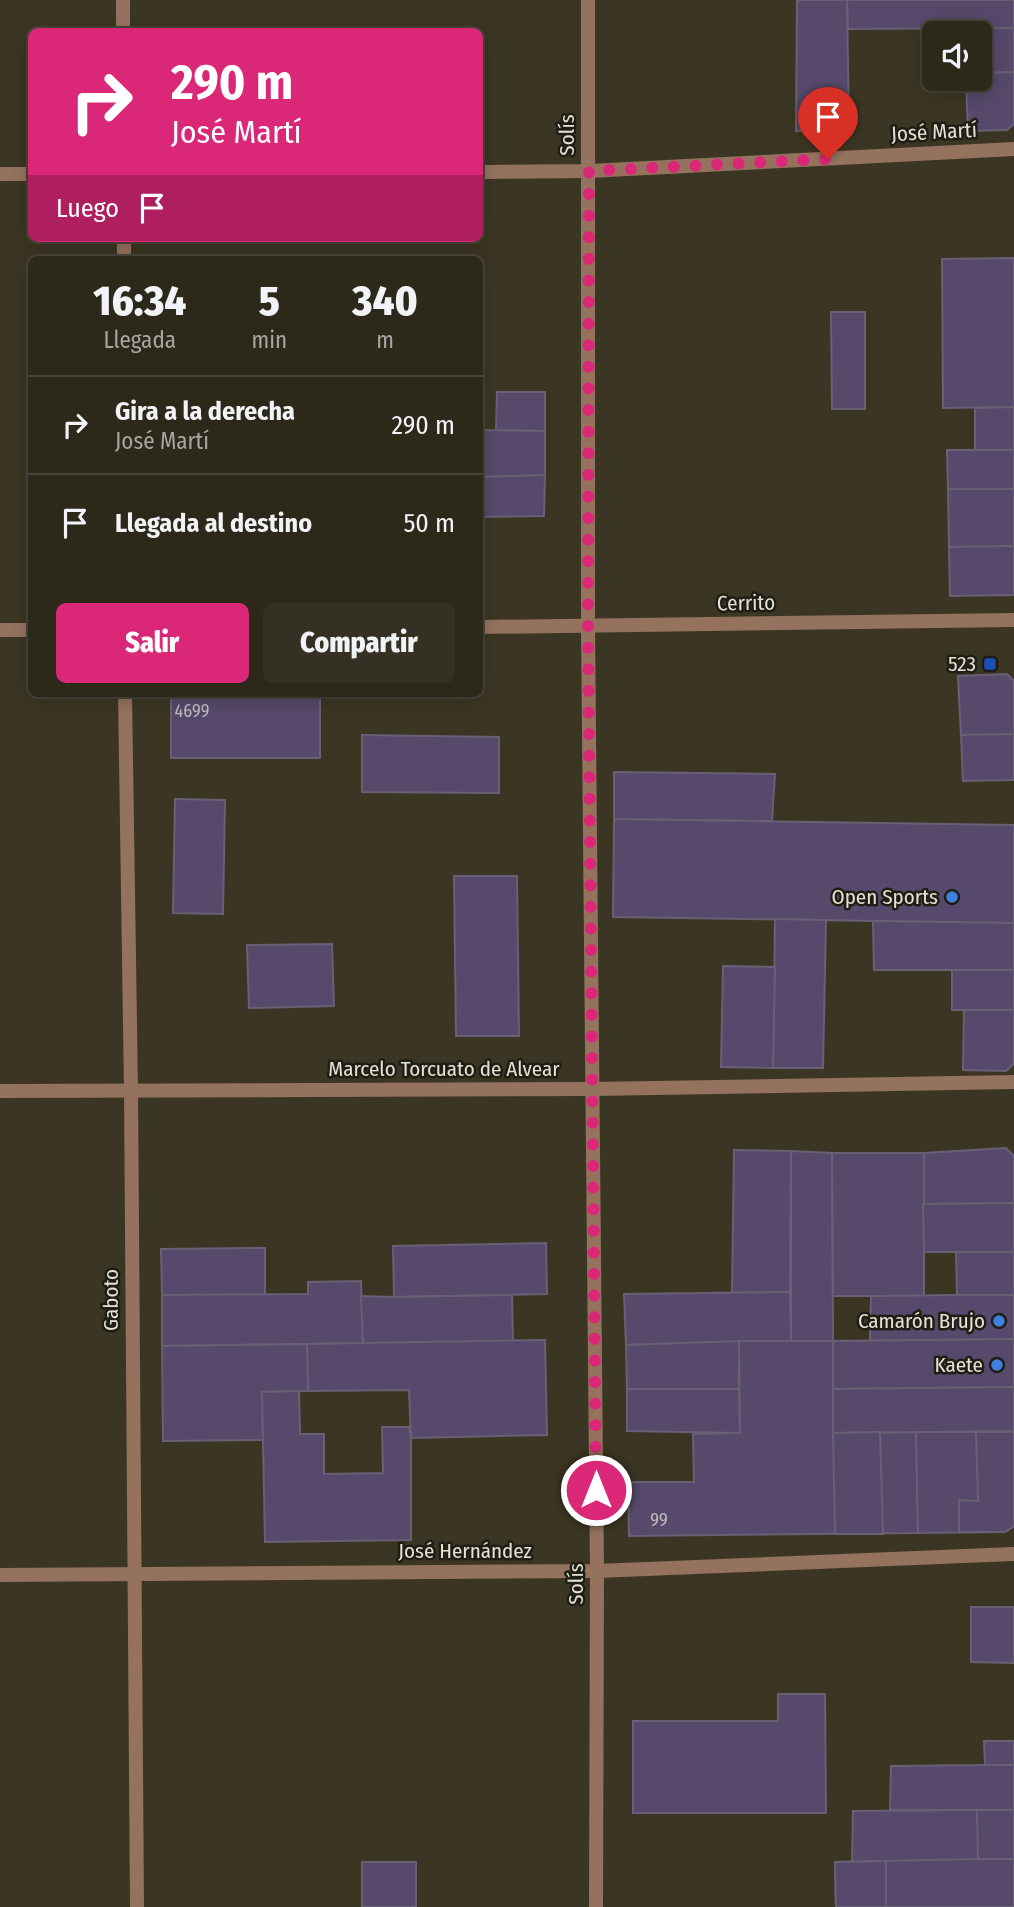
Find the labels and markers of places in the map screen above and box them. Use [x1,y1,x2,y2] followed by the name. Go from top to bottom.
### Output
[798,87,858,159] pin
[948,651,976,677] place label: 523
[982,656,998,672] marker: 523
[831,884,938,910] place label: Open Sports
[944,889,960,905] marker: Open Sports
[858,1308,985,1334] place label: Camarón Brujo
[991,1313,1007,1329] marker: Camarón Brujo
[934,1352,983,1378] place label: Kaete
[989,1357,1005,1373] marker: Kaete

